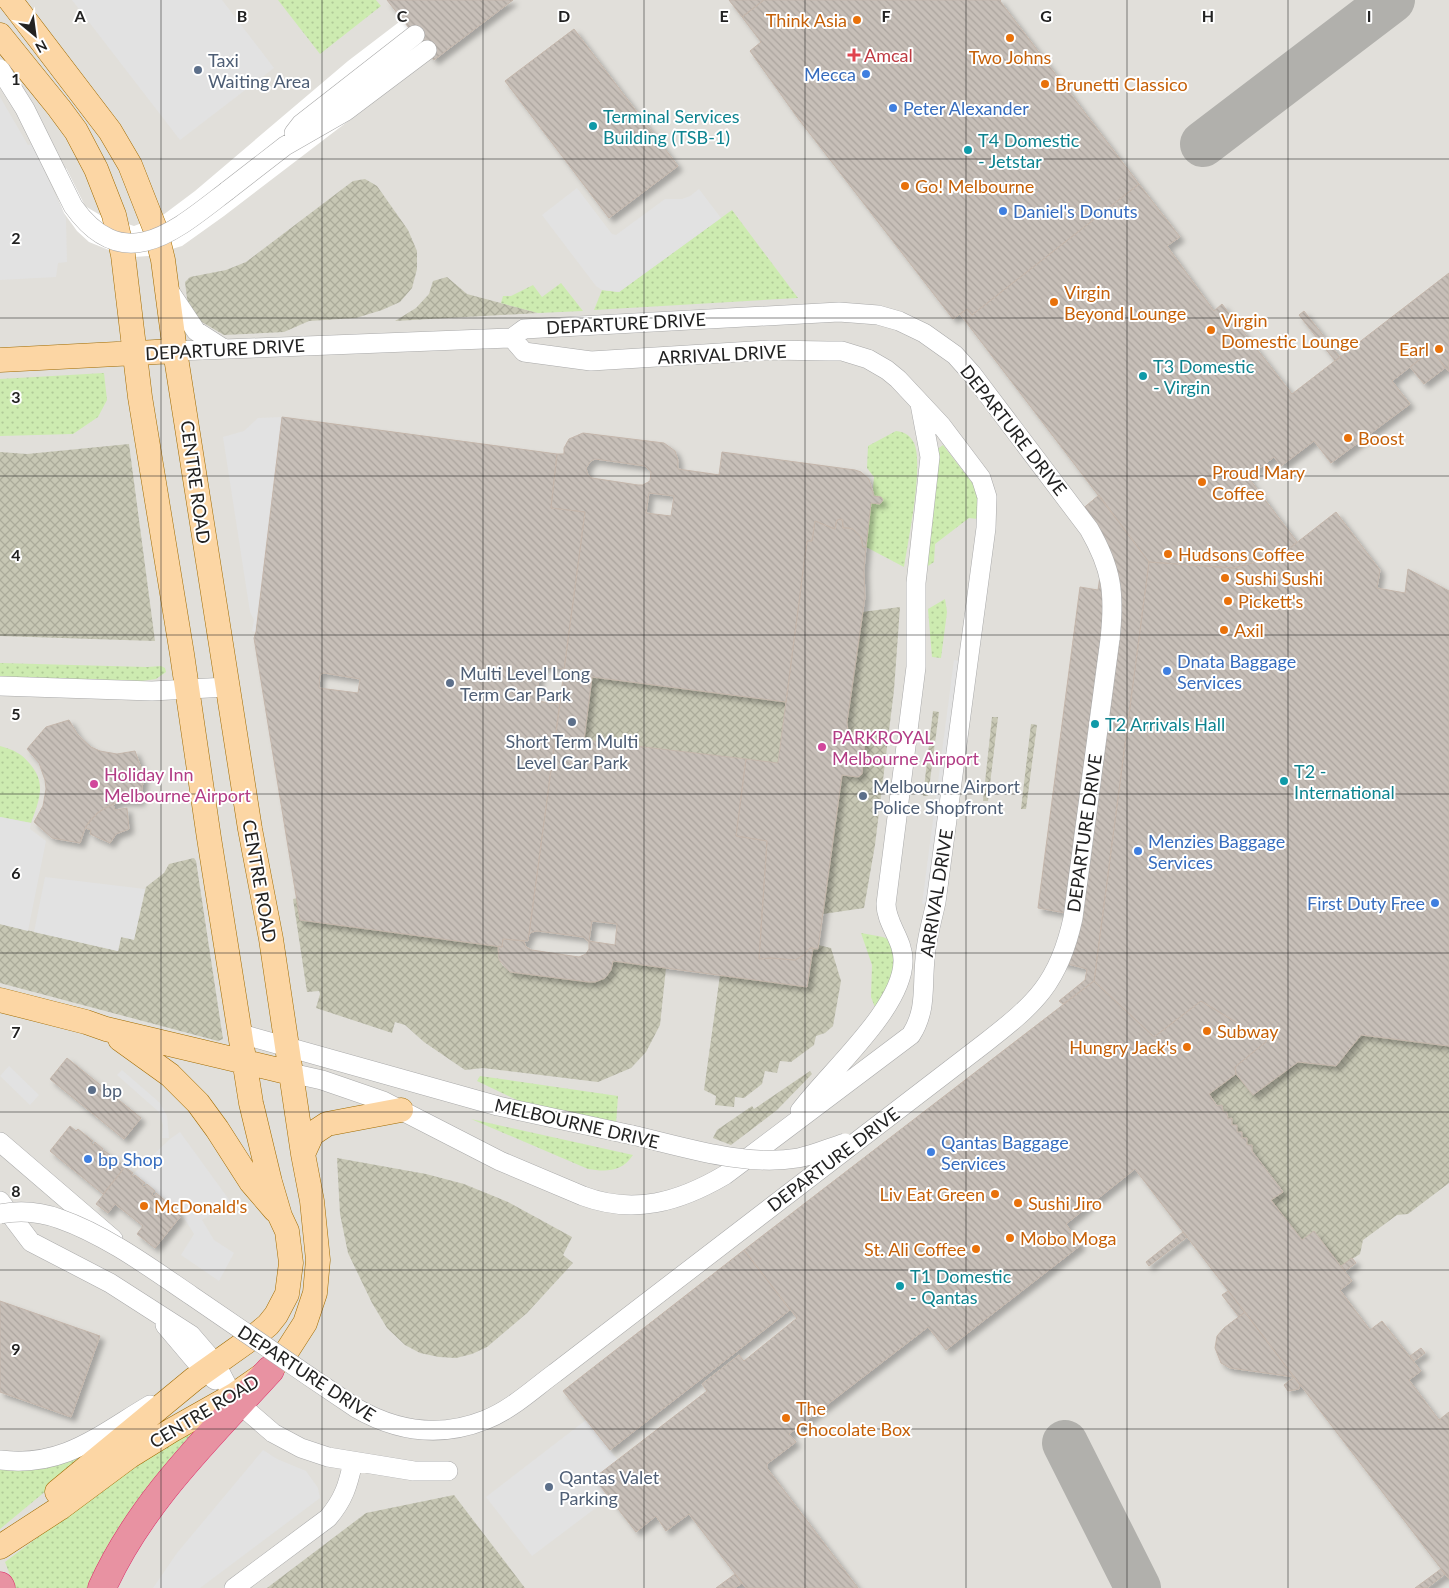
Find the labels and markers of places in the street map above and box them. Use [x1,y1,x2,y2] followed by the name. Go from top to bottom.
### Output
[766,9,847,31] place label: Think Asia
[851,14,863,26] marker: Think Asia
[1004,32,1016,44] marker: Two Johns
[864,44,913,66] place label: Amcal
[969,46,1052,68] place label: Two Johns
[208,49,310,92] place label: Taxi Waiting Area
[848,49,860,61] marker: Amcal
[804,63,856,85] place label: Mecca
[192,64,204,76] marker: Taxi Waiting Area
[860,68,872,80] marker: Mecca
[1055,73,1188,95] place label: Brunetti Classico
[1039,78,1051,90] marker: Brunetti Classico
[903,97,1029,119] place label: Peter Alexander
[887,102,899,114] marker: Peter Alexander
[603,105,740,148] place label: Terminal Services Building (TSB-1)
[587,120,599,132] marker: Terminal Services Building (TSB-1)
[978,129,1080,172] place label: T4 Domestic - Jetstar
[962,144,974,156] marker: T4 Domestic - Jetstar
[915,175,1034,197] place label: Go! Melbourne
[899,180,911,192] marker: Go! Melbourne
[1013,200,1138,222] place label: Daniel's Donuts
[997,205,1009,217] marker: Daniel's Donuts
[1064,281,1186,324] place label: Virgin Beyond Lounge
[1048,296,1060,308] marker: Virgin Beyond Lounge
[1221,309,1359,352] place label: Virgin Domestic Lounge
[1205,324,1217,336] marker: Virgin Domestic Lounge
[1399,338,1429,360] place label: Earl
[1433,343,1445,355] marker: Earl
[1153,355,1255,398] place label: T3 Domestic - Virgin
[1137,370,1149,382] marker: T3 Domestic - Virgin
[1358,427,1405,449] place label: Boost
[1342,432,1354,444] marker: Boost
[1212,461,1306,504] place label: Proud Mary Coffee
[1196,476,1208,488] marker: Proud Mary Coffee
[1178,543,1305,565] place label: Hudsons Coffee
[1162,548,1174,560] marker: Hudsons Coffee
[1235,567,1323,589] place label: Sushi Sushi
[1219,572,1231,584] marker: Sushi Sushi
[1238,590,1304,612] place label: Pickett's
[1222,595,1234,607] marker: Pickett's
[1234,619,1264,641] place label: Axil
[1218,624,1230,636] marker: Axil
[1177,650,1296,693] place label: Dnata Baggage Services
[460,662,590,705] place label: Multi Level Long Term Car Park
[1161,665,1173,677] marker: Dnata Baggage Services
[444,677,456,689] marker: Multi Level Long Term Car Park
[1105,713,1225,735] place label: T2 Arrivals Hall
[566,716,578,728] marker: Short Term Multi Level Car Park
[1089,718,1101,730] marker: T2 Arrivals Hall
[832,726,979,769] place label: PARKROYAL Melbourne Airport
[506,730,638,773] place label: Short Term Multi Level Car Park
[816,741,828,753] marker: PARKROYAL Melbourne Airport
[1294,760,1395,803] place label: T2 - International
[104,763,251,806] place label: Holiday Inn Melbourne Airport
[873,775,1020,818] place label: Melbourne Airport Police Shopfront
[1278,775,1290,787] marker: T2 - International
[88,778,100,790] marker: Holiday Inn Melbourne Airport
[857,790,869,802] marker: Melbourne Airport Police Shopfront
[1148,830,1285,873] place label: Menzies Baggage Services
[1132,845,1144,857] marker: Menzies Baggage Services
[1307,892,1425,914] place label: First Duty Free
[1429,897,1441,909] marker: First Duty Free
[1217,1020,1279,1042] place label: Subway
[1201,1025,1213,1037] marker: Subway
[1069,1036,1177,1058] place label: Hungry Jack's
[1181,1041,1193,1053] marker: Hungry Jack's
[102,1079,122,1101] place label: bp
[86,1084,98,1096] marker: bp
[941,1131,1069,1174] place label: Qantas Baggage Services
[925,1146,937,1158] marker: Qantas Baggage Services
[98,1148,163,1170] place label: bp Shop
[82,1153,94,1165] marker: bp Shop
[880,1183,985,1205] place label: Liv Eat Green
[989,1188,1001,1200] marker: Liv Eat Green
[1028,1192,1102,1214] place label: Sushi Jiro
[154,1195,248,1217] place label: McDonald's
[1012,1197,1024,1209] marker: Sushi Jiro
[138,1200,150,1212] marker: McDonald's
[1020,1227,1116,1249] place label: Mobo Moga
[1004,1232,1016,1244] marker: Mobo Moga
[864,1238,966,1260] place label: St. Ali Coffee
[970,1243,982,1255] marker: St. Ali Coffee
[910,1265,1012,1308] place label: T1 Domestic - Qantas
[894,1280,906,1292] marker: T1 Domestic - Qantas
[796,1397,911,1440] place label: The Chocolate Box
[780,1412,792,1424] marker: The Chocolate Box
[559,1466,660,1509] place label: Qantas Valet Parking
[543,1481,555,1493] marker: Qantas Valet Parking

